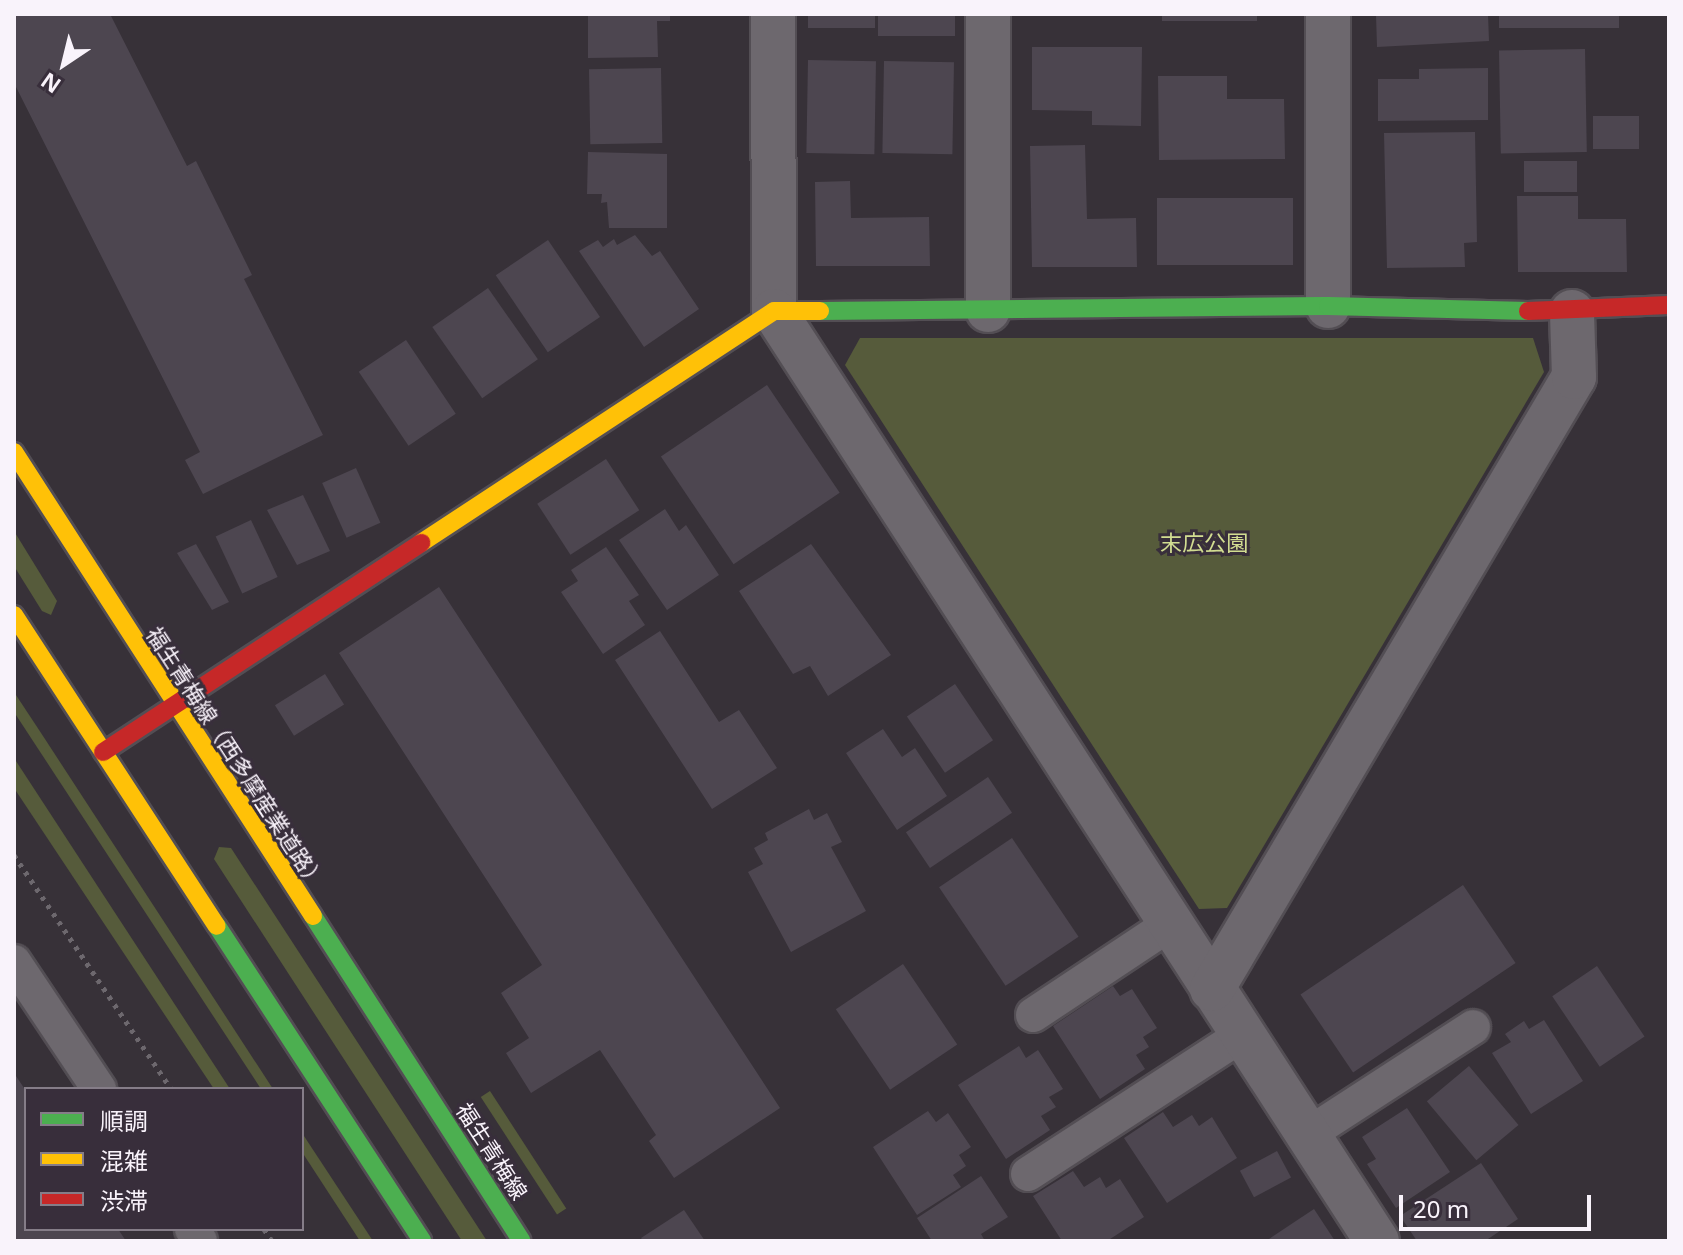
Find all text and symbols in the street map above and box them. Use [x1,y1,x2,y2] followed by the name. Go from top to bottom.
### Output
[24,24,104,104] north arrow
[34,66,66,101] text: N
[1160,530,1248,556] park label: 末広公園
[141,622,331,894] street label: 福生青梅線（西多摩産業道路）
[24,1087,304,1231] legend
[451,1098,533,1204] street label: 福生青梅線
[100,1104,148,1137] text: 順調
[100,1144,148,1177] text: 混雑
[1403,1179,1595,1229] scale bar
[100,1184,148,1217] text: 渋滞
[1413,1192,1469,1225] text: 20 m

